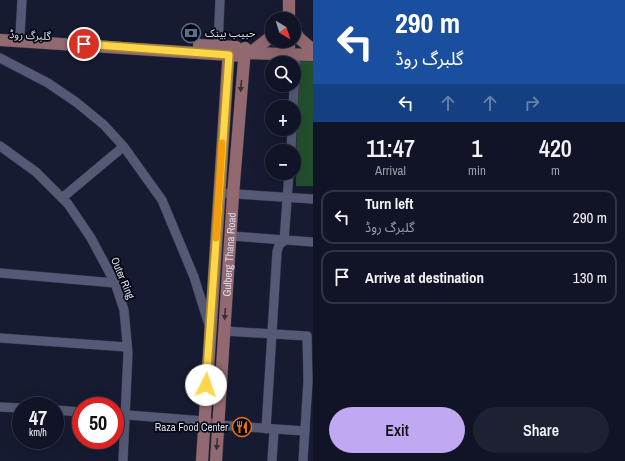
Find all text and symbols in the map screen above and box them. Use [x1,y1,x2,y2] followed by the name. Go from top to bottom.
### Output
[395,4,460,42] text: 290 m
[265,12,301,48] north arrow
[265,12,301,180] map controls
[329,16,381,68] icon: left
[180,22,202,44] bank icon: حبیب بینک
[205,26,256,40] place label: حبیب بینک
[9,27,52,43] street label: گلبرگ روڈ
[67,27,101,61] pin
[73,33,95,55] icon: arrive
[395,46,464,71] text: گلبرگ روڈ
[265,56,301,92] button: search
[238,80,245,92] one-way arrow
[395,92,417,114] icon: left
[437,92,459,114] icon: ahead
[479,92,501,114] icon: ahead
[521,92,543,114] icon: right
[265,100,301,136] button: +
[366,132,415,164] text: 11:47
[471,132,482,164] text: 1
[539,132,572,164] text: 420
[265,144,301,180] button: −
[375,162,406,179] text: Arrival
[468,162,486,179] text: min
[551,162,560,179] text: m
[365,193,413,214] text: Turn left
[331,206,353,228] icon: left
[573,207,607,228] text: 290 m
[220,212,239,297] street label: Gulberg Thana Road
[365,219,415,236] text: گلبرگ روڈ
[108,255,138,301] street label: Outer Ring
[331,266,353,288] icon: arrive
[365,267,484,288] text: Arrive at destination
[573,267,607,288] text: 130 m
[222,308,229,320] one-way arrow
[185,364,227,406] position arrow
[72,397,124,449] speed limit sign: 50
[29,404,47,431] text: 47
[329,407,465,453] button: Exit
[473,407,609,453] button: Share
[231,416,253,438] restaurant icon: Raza Food Center
[155,420,228,434] place label: Raza Food Center
[29,426,47,439] text: km/h
[214,438,220,451] one-way arrow

